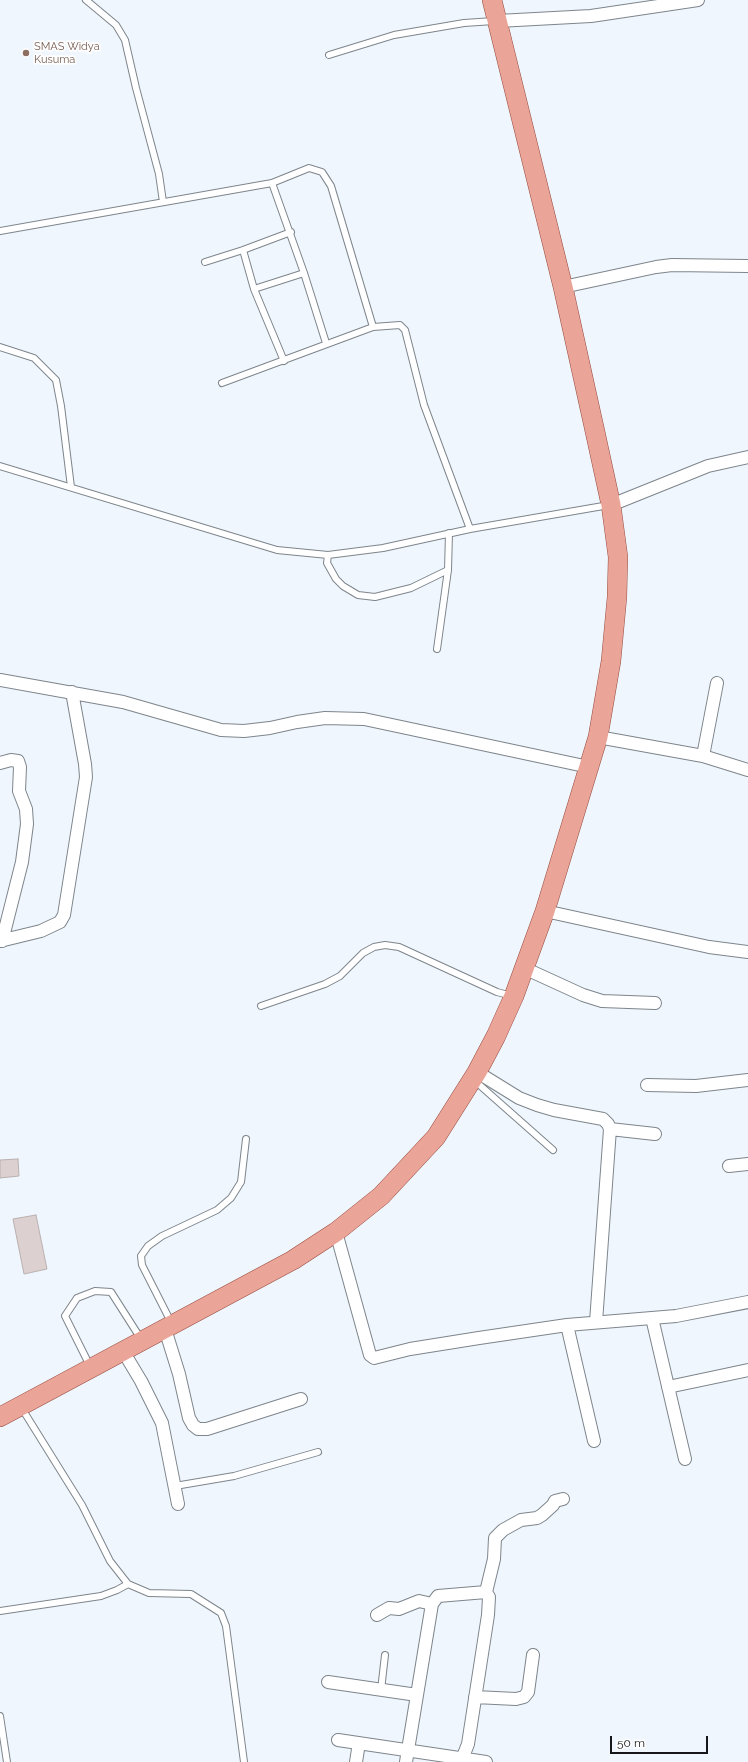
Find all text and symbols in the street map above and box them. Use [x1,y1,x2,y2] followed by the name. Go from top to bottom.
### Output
[34,40,100,66] place label: SMAS Widya Kusuma
[21,48,31,58] marker: SMAS Widya Kusuma
[612,1728,710,1754] scale bar
[617,1736,645,1750] text: 50 m

